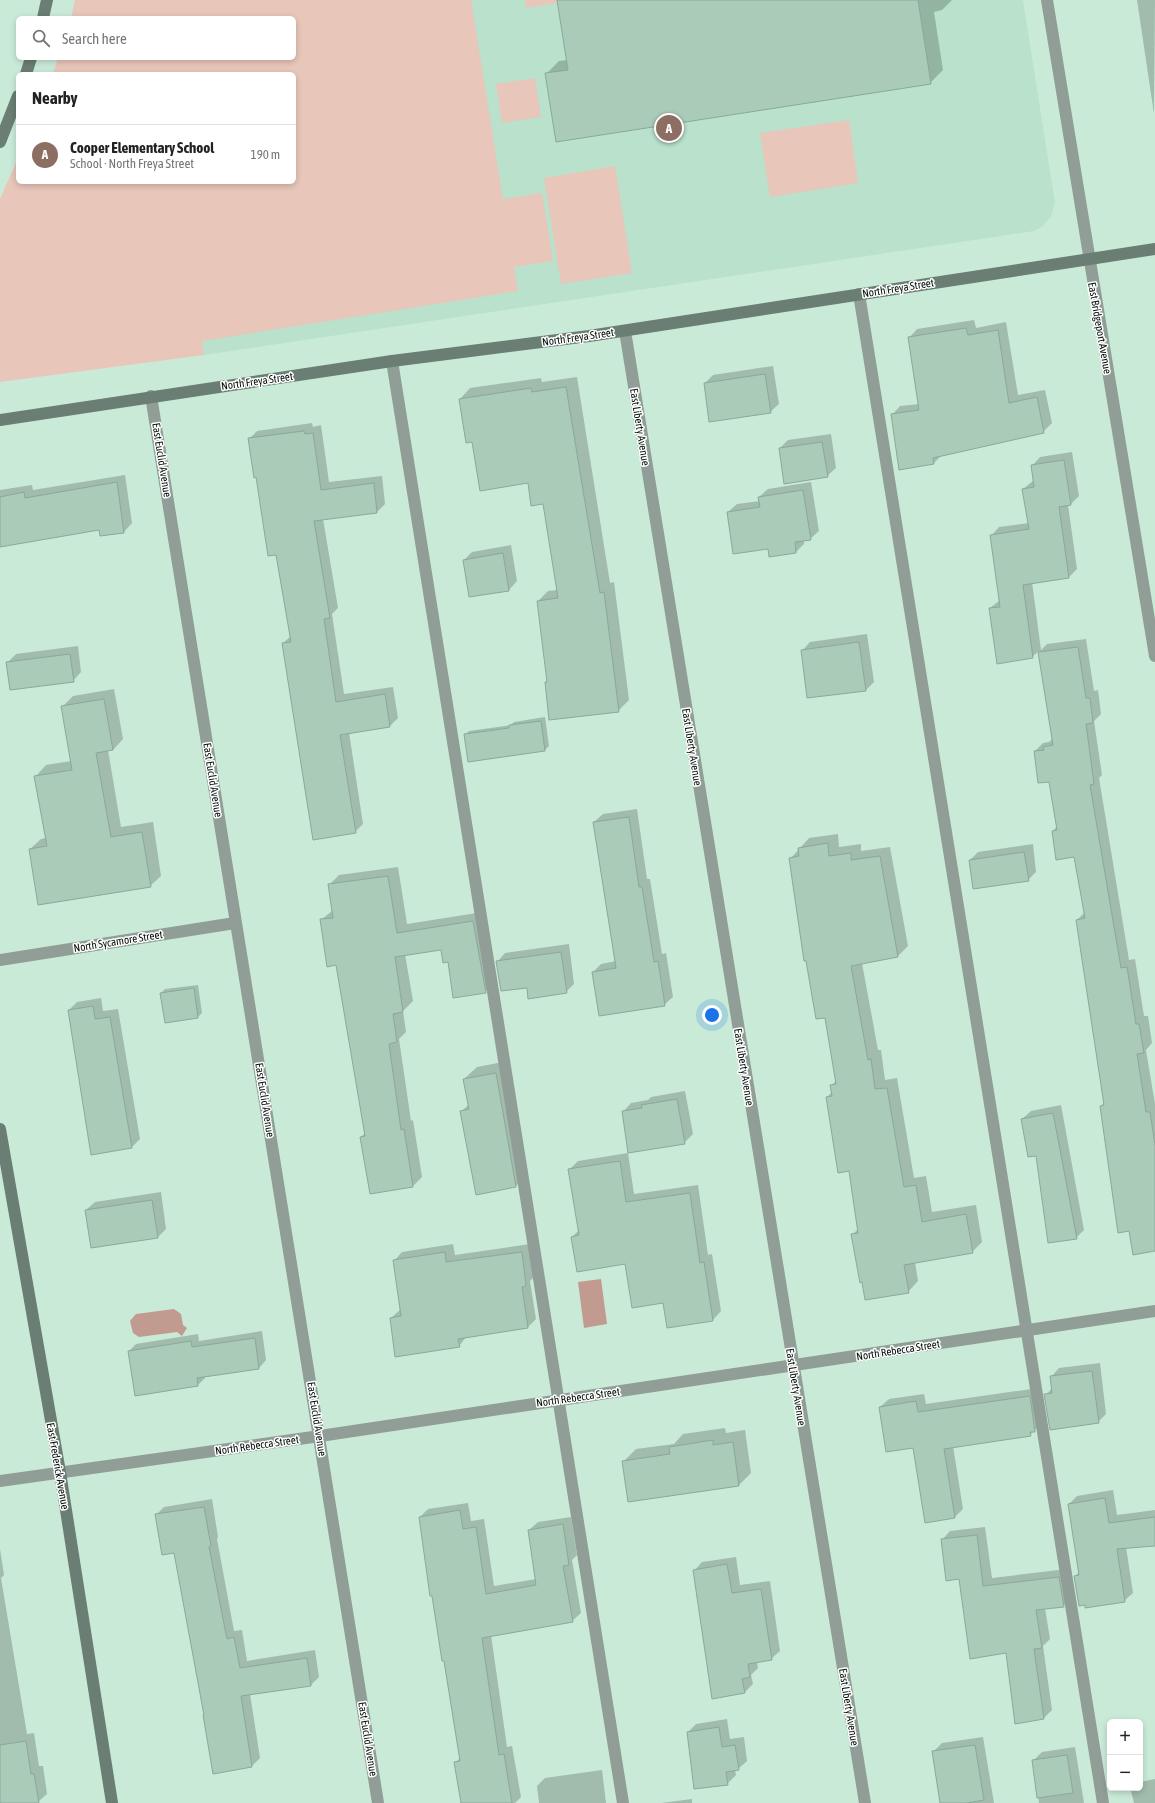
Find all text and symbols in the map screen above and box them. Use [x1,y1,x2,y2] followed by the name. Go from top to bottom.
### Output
[16,16,296,60] search box
[30,27,52,49] icon: search
[62,30,127,47] text: Search here
[32,88,78,108] text: Nearby
[656,113,682,143] pin: A
[70,139,214,156] text: Cooper Elementary School
[42,147,48,162] text: A
[251,147,280,162] text: 190 m
[70,156,194,171] text: School · North Freya Street
[861,276,935,300] street label: North Freya Street
[1086,281,1114,375] street label: East Bridgeport Avenue
[541,326,615,348] street label: North Freya Street
[220,370,294,392] street label: North Freya Street
[628,387,652,467] street label: East Liberty Avenue
[150,422,174,498] street label: East Euclid Avenue
[680,707,704,787] street label: East Liberty Avenue
[201,742,225,818] street label: East Euclid Avenue
[73,928,163,954] street label: North Sycamore Street
[702,1005,722,1025] your location
[732,1027,756,1107] street label: East Liberty Avenue
[253,1062,277,1138] street label: East Euclid Avenue
[855,1337,941,1363] street label: North Rebecca Street
[784,1347,808,1427] street label: East Liberty Avenue
[305,1381,329,1457] street label: East Euclid Avenue
[535,1385,621,1409] street label: North Rebecca Street
[44,1422,72,1510] street label: East Frederick Avenue
[214,1433,300,1457] street label: North Rebecca Street
[837,1667,861,1747] street label: East Liberty Avenue
[356,1701,380,1777] street label: East Euclid Avenue
[1107,1719,1143,1791] map controls
[1107,1719,1143,1755] button: +
[1107,1755,1143,1791] button: −

